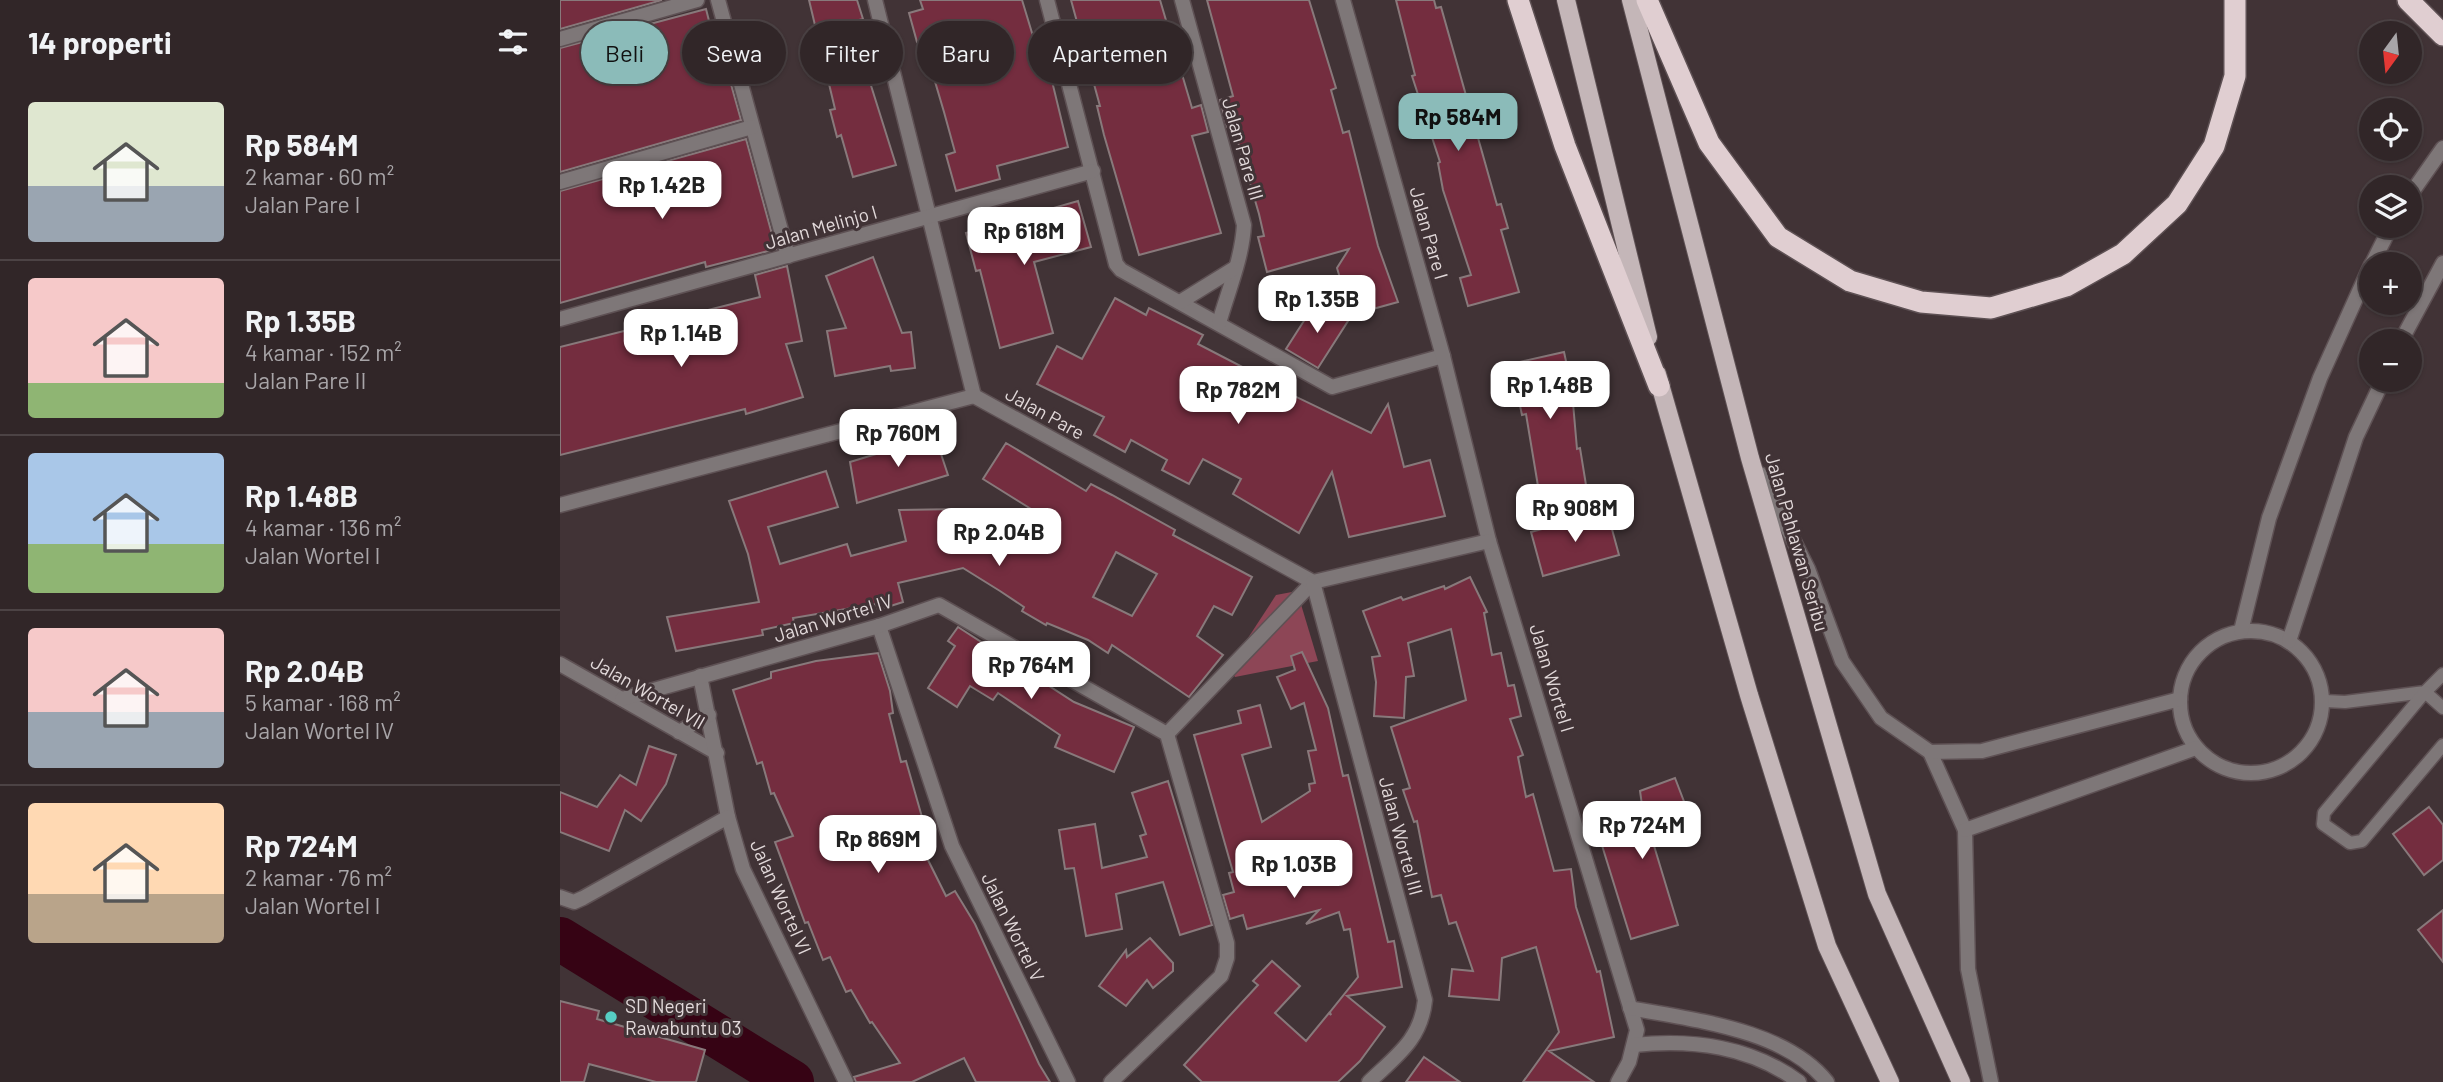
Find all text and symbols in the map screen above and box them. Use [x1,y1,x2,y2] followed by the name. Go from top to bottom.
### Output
[581,21,668,84] chip: Beli
[682,21,786,84] chip: Sewa
[800,21,903,84] chip: Filter
[917,21,1014,84] chip: Baru
[1028,21,1192,84] chip: Apartemen
[2359,21,2422,84] north arrow
[2359,21,2422,392] map controls
[494,23,532,61] icon: filters
[28,24,172,60] text: 14 properti
[1393,94,1523,153] pin: Rp 584M
[1218,95,1269,203] street label: Jalan Pare III
[2359,98,2422,161] button: locate
[1415,102,1502,130] text: Rp 584M
[245,126,358,162] text: Rp 584M
[84,130,168,214] icon: home
[245,162,394,190] text: 2 kamar · 60 m²
[590,162,734,221] pin: Rp 1.42B
[618,170,706,198] text: Rp 1.42B
[2359,175,2422,238] button: layers
[1405,184,1454,282] street label: Jalan Pare I
[245,190,360,218] text: Jalan Pare I
[762,200,880,254] street label: Jalan Melinjo I
[959,208,1089,267] pin: Rp 618M
[983,216,1065,244] text: Rp 618M
[2359,252,2422,315] button: +
[1245,276,1389,335] pin: Rp 1.35B
[1274,284,1360,312] text: Rp 1.35B
[245,302,356,338] text: Rp 1.35B
[84,306,168,390] icon: home
[609,310,753,369] pin: Rp 1.14B
[640,318,722,346] text: Rp 1.14B
[2359,329,2422,392] button: −
[245,338,402,366] text: 4 kamar · 152 m²
[1478,362,1622,421] pin: Rp 1.48B
[245,366,366,394] text: Jalan Pare II
[1173,366,1303,426] pin: Rp 782M
[1507,370,1593,398] text: Rp 1.48B
[1196,375,1280,403] text: Rp 782M
[1002,382,1089,444] street label: Jalan Pare
[833,410,963,469] pin: Rp 760M
[855,418,941,446] text: Rp 760M
[1761,450,1834,634] street label: Jalan Pahlawan Seribu
[245,477,358,513] text: Rp 1.48B
[84,481,168,565] icon: home
[1510,484,1640,544] pin: Rp 908M
[1532,493,1618,521] text: Rp 908M
[927,508,1071,568] pin: Rp 2.04B
[245,513,401,541] text: 4 kamar · 136 m²
[953,517,1045,545] text: Rp 2.04B
[245,541,381,569] text: Jalan Wortel I
[771,589,895,647] street label: Jalan Wortel IV
[1525,621,1580,735] street label: Jalan Wortel I
[966,642,1096,701] pin: Rp 764M
[587,650,709,734] street label: Jalan Wortel VII
[988,650,1074,678] text: Rp 764M
[245,652,364,688] text: Rp 2.04B
[84,656,168,740] icon: home
[245,688,401,716] text: 5 kamar · 168 m²
[245,716,394,744] text: Jalan Wortel IV
[1375,774,1428,898] street label: Jalan Wortel III
[1577,802,1707,861] pin: Rp 724M
[1599,810,1685,838] text: Rp 724M
[813,816,943,875] pin: Rp 869M
[835,824,921,852] text: Rp 869M
[245,827,358,863] text: Rp 724M
[84,831,168,915] icon: home
[746,836,817,958] street label: Jalan Wortel VI
[1222,841,1366,900] pin: Rp 1.03B
[1251,849,1337,877] text: Rp 1.03B
[245,863,392,891] text: 2 kamar · 76 m²
[977,869,1050,985] street label: Jalan Wortel V
[245,891,381,919] text: Jalan Wortel I
[625,994,742,1039] place label: SD Negeri Rawabuntu 03
[603,1009,619,1025] marker: SD Negeri Rawabuntu 03

